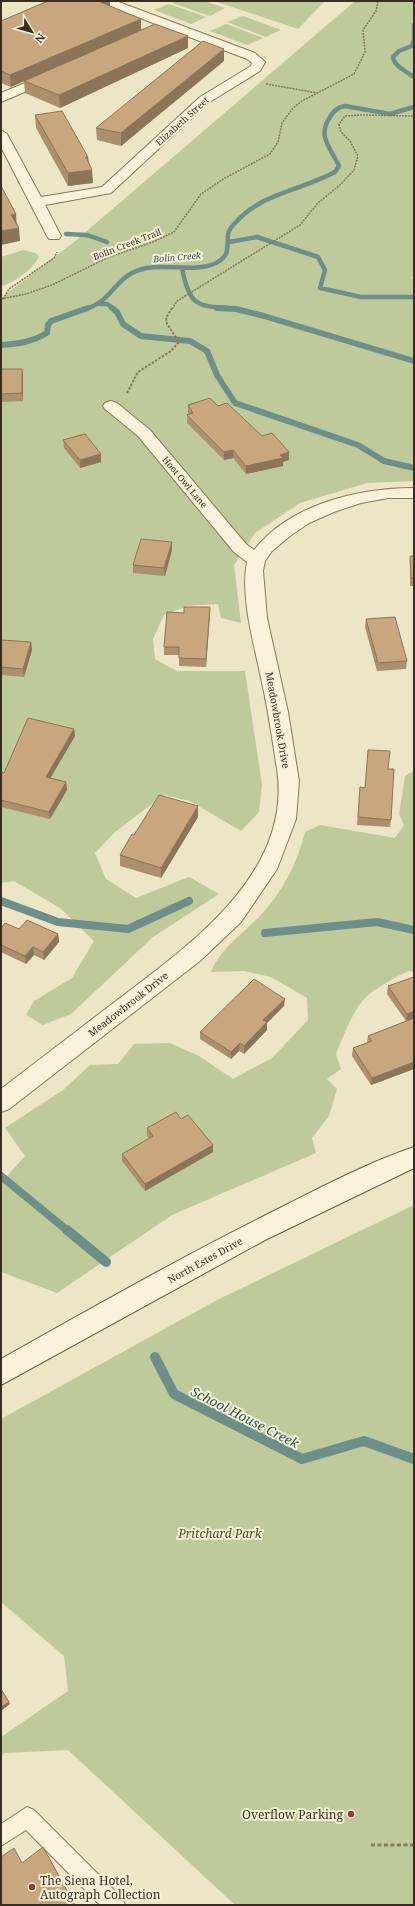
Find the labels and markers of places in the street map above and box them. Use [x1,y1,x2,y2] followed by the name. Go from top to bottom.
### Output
[242,1806,344,1823] place label: Overflow Parking
[346,1809,356,1819] marker: Overflow Parking
[40,1872,161,1903] place label: The Siena Hotel, Autograph Collection
[27,1882,37,1892] marker: The Siena Hotel, Autograph Collection

